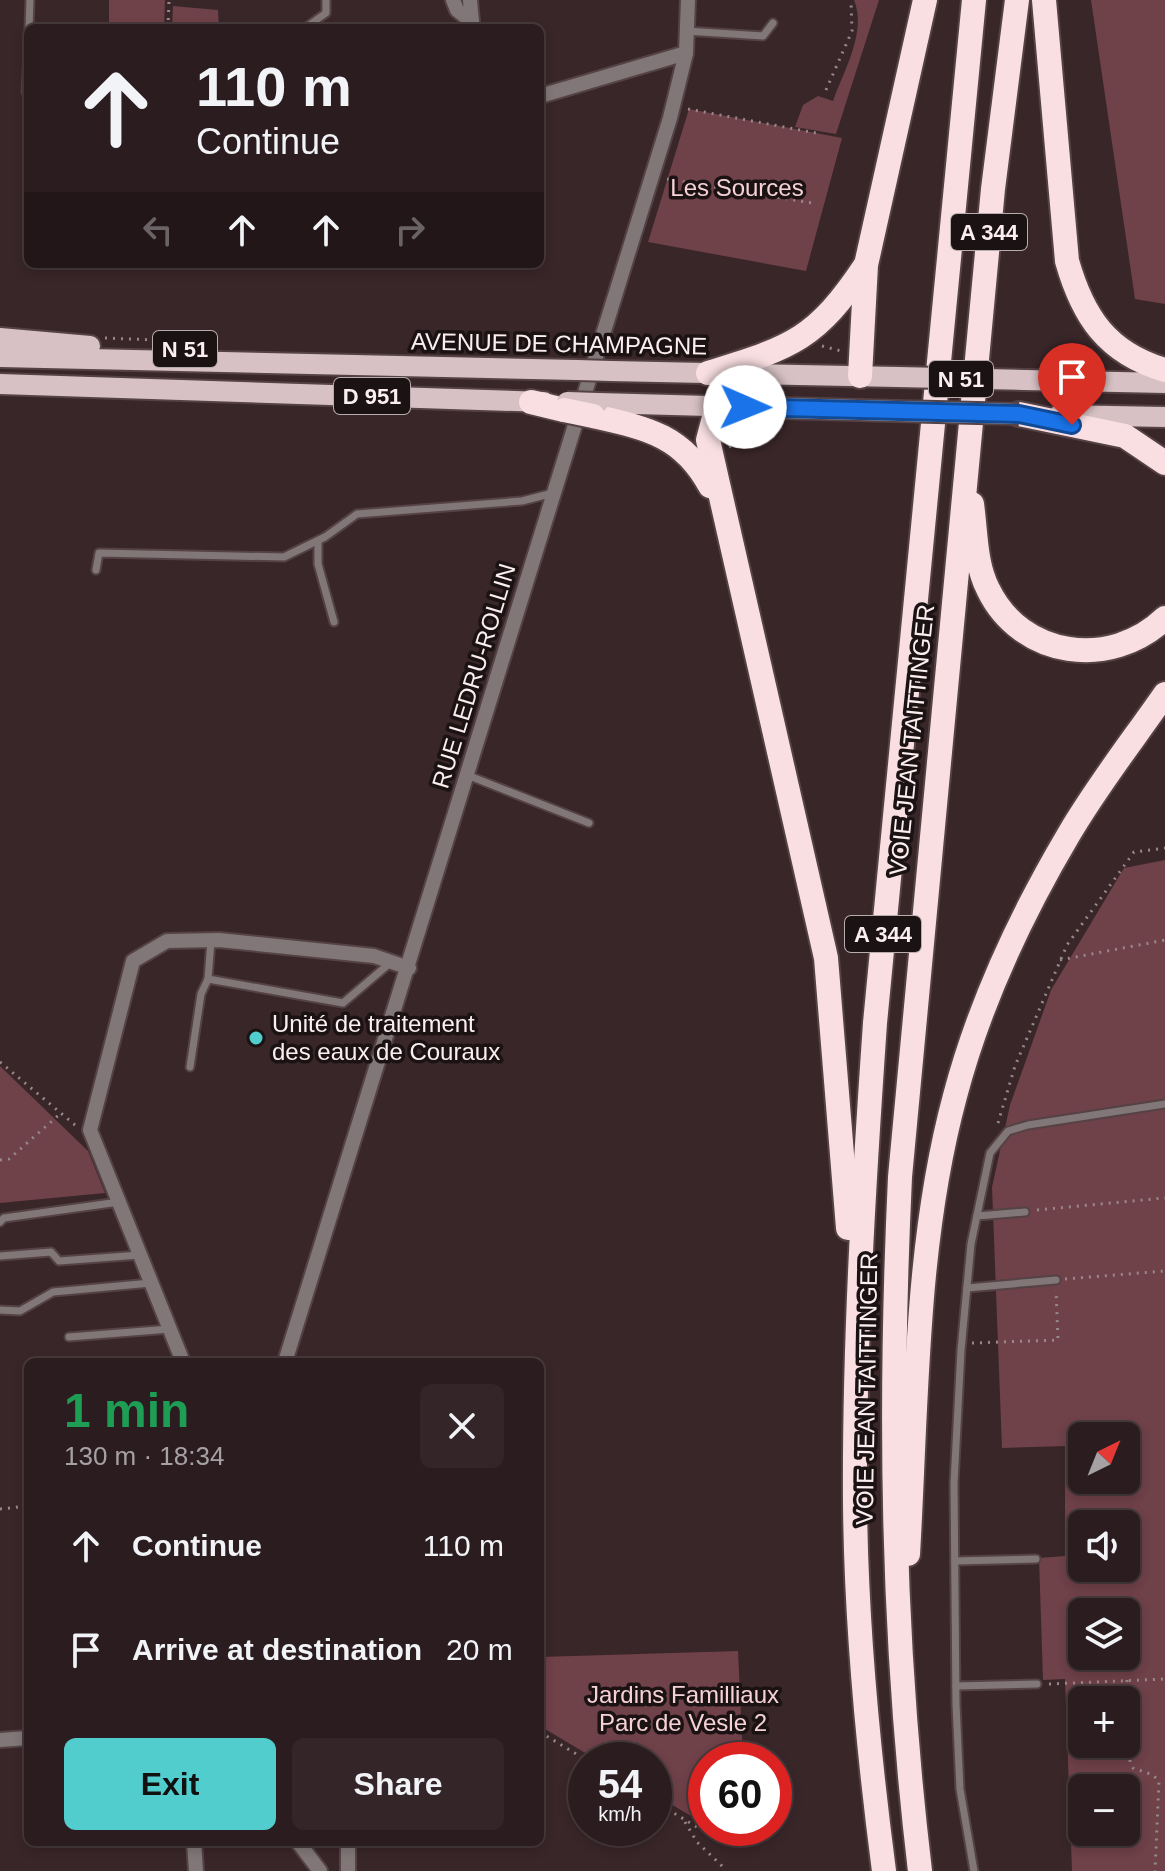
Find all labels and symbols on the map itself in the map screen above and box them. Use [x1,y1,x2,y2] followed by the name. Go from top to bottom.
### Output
[670,174,804,201] park label: Les Sources
[951,214,1027,250] road number: A 344
[411,327,707,360] street label: AVENUE DE CHAMPAGNE
[153,331,217,367] road number: N 51
[1038,343,1106,425] pin
[929,361,993,397] road number: N 51
[703,365,787,449] position arrow
[334,378,410,414] road number: D 951
[426,560,521,791] street label: RUE LEDRU-ROLLIN
[884,603,939,877] street label: VOIE JEAN TAITTINGER
[845,916,921,952] road number: A 344
[272,1010,500,1065] place label: Unité de traitement des eaux de Couraux
[247,1029,265,1047] marker: Unité de traitement des eaux de Couraux
[851,1253,882,1525] street label: VOIE JEAN TAITTINGER
[1068,1422,1140,1494] north arrow
[587,1681,779,1736] park label: Jardins Familliaux Parc de Vesle 2
[688,1742,792,1846] speed limit sign: 60

